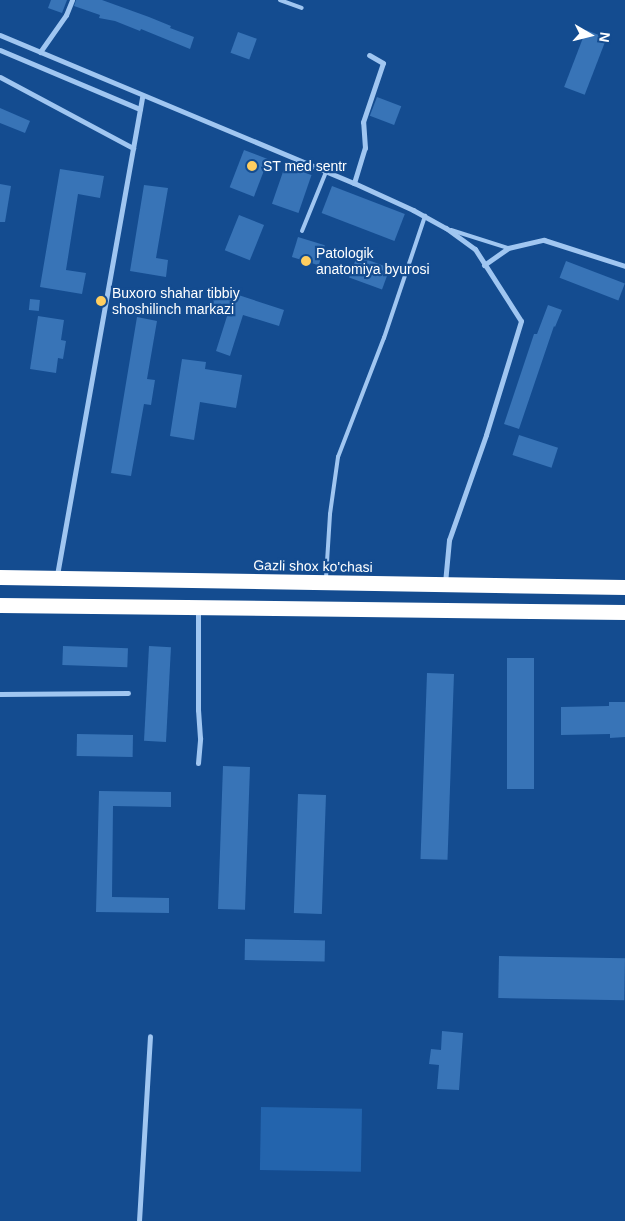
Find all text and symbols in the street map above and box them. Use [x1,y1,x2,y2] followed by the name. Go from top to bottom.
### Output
[565,10,615,60] north arrow
[596,31,613,43] text: N
[263,158,347,174] place label: ST med sentr
[245,159,259,173] marker: ST med sentr
[316,245,430,278] place label: Patologik anatomiya byurosi
[300,255,312,267] marker: Patologik anatomiya byurosi
[112,285,240,318] place label: Buxoro shahar tibbiy shoshilinch markazi
[94,294,108,308] marker: Buxoro shahar tibbiy shoshilinch markazi
[253,557,373,575] street label: Gazli shox ko'chasi

